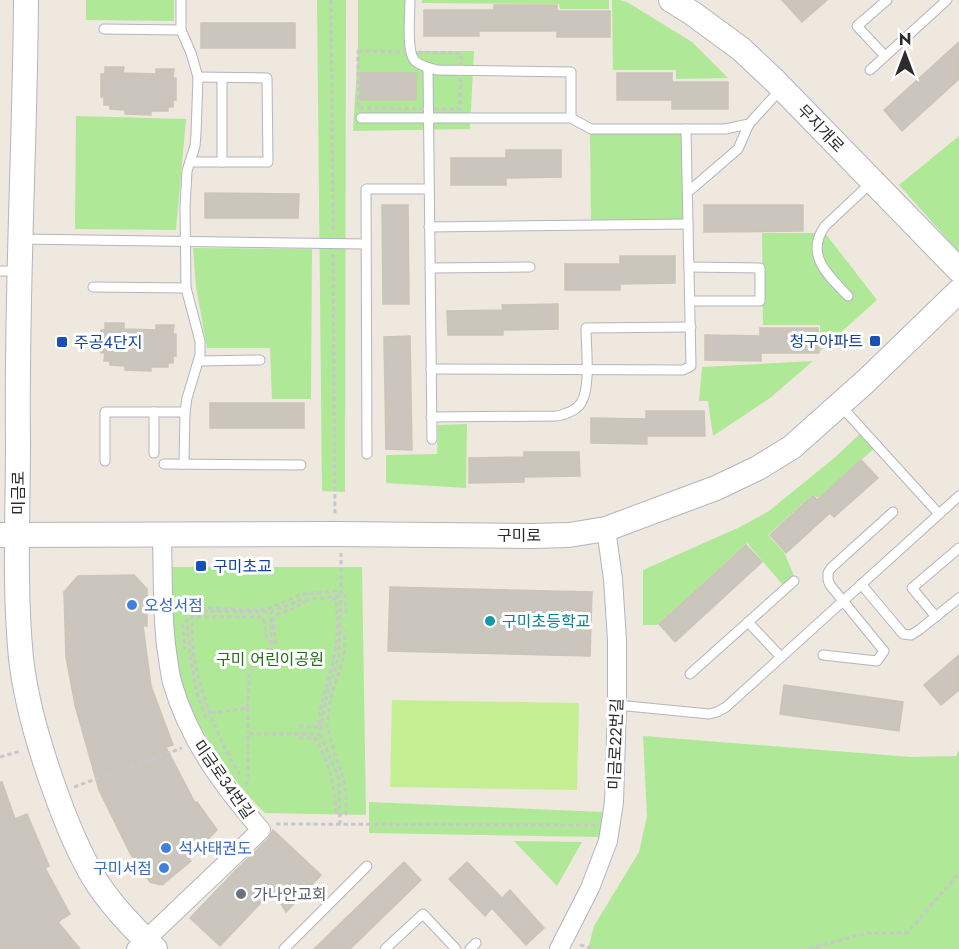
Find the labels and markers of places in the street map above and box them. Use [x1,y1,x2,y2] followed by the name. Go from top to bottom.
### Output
[789,330,863,353] place label: 청구아파트
[74,331,142,354] place label: 주공4단지
[868,334,882,348] marker: 청구아파트
[55,335,69,349] marker: 주공4단지
[213,555,272,578] place label: 구미초교
[194,559,208,573] marker: 구미초교
[144,594,203,617] place label: 오성서점
[125,598,139,612] marker: 오성서점
[502,610,590,633] place label: 구미초등학교
[483,614,497,628] marker: 구미초등학교
[178,837,252,860] place label: 석사태권도
[159,841,173,855] marker: 석사태권도
[93,857,152,880] place label: 구미서점
[157,861,171,875] marker: 구미서점
[253,883,327,906] place label: 가나안교회
[234,887,248,901] marker: 가나안교회

